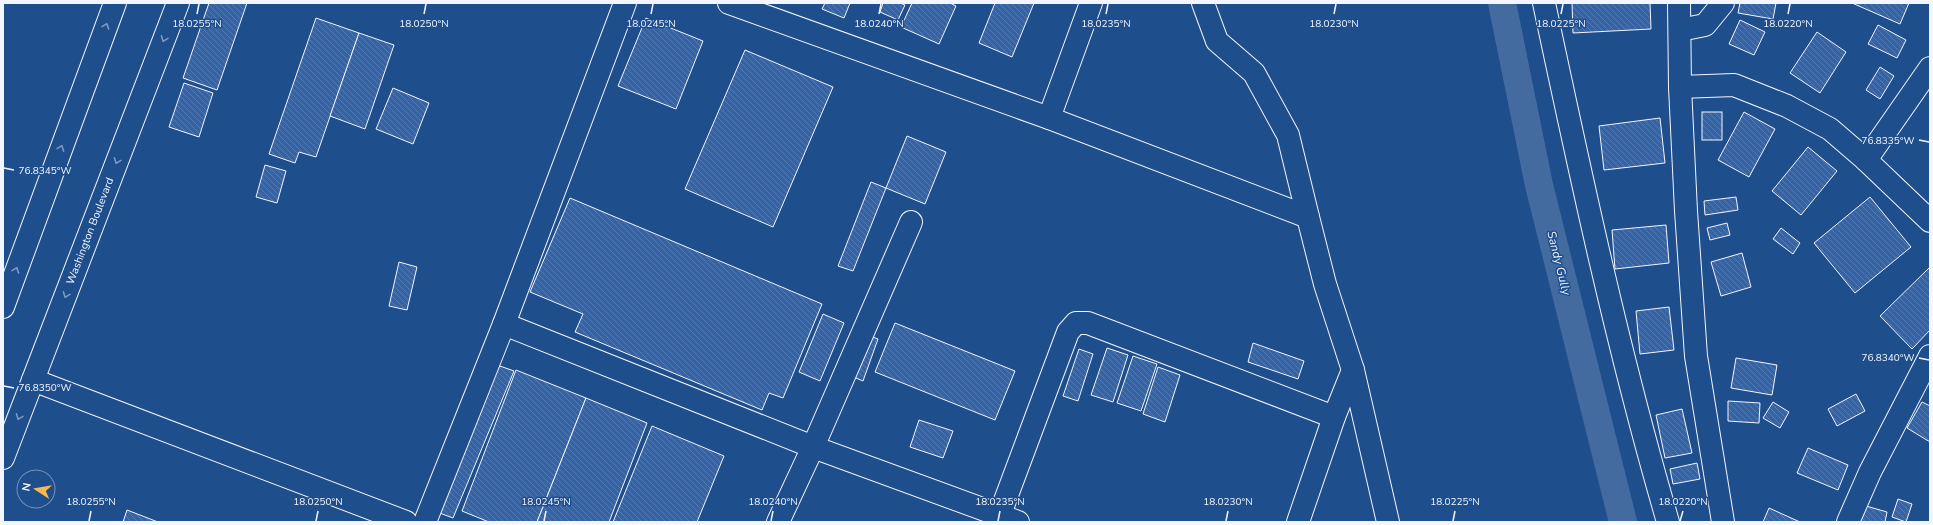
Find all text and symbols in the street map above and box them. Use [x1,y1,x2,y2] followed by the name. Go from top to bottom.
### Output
[172,17,222,31] text: 18.0255°N
[399,17,449,31] text: 18.0250°N
[626,17,676,31] text: 18.0245°N
[854,17,904,31] text: 18.0240°N
[1081,17,1131,31] text: 18.0235°N
[1309,17,1359,31] text: 18.0230°N
[1536,17,1586,31] text: 18.0225°N
[1763,17,1813,31] text: 18.0220°N
[102,22,110,29] one-way arrow
[160,36,168,43] one-way arrow
[1861,134,1915,148] text: 76.8335°W
[57,144,65,151] one-way arrow
[114,157,122,164] one-way arrow
[18,164,72,178] text: 76.8345°W
[63,175,117,287] street label: Washington Boulevard
[1543,229,1575,297] water label: Sandy Gully
[12,266,20,273] one-way arrow
[62,292,70,299] one-way arrow
[1861,351,1915,365] text: 76.8340°W
[18,381,72,395] text: 76.8350°W
[16,413,24,420] one-way arrow
[16,469,56,509] north arrow
[19,481,35,493] text: N
[66,495,116,509] text: 18.0255°N
[293,495,343,509] text: 18.0250°N
[521,495,571,509] text: 18.0245°N
[748,495,798,509] text: 18.0240°N
[975,495,1025,509] text: 18.0235°N
[1203,495,1253,509] text: 18.0230°N
[1430,495,1480,509] text: 18.0225°N
[1658,495,1708,509] text: 18.0220°N

